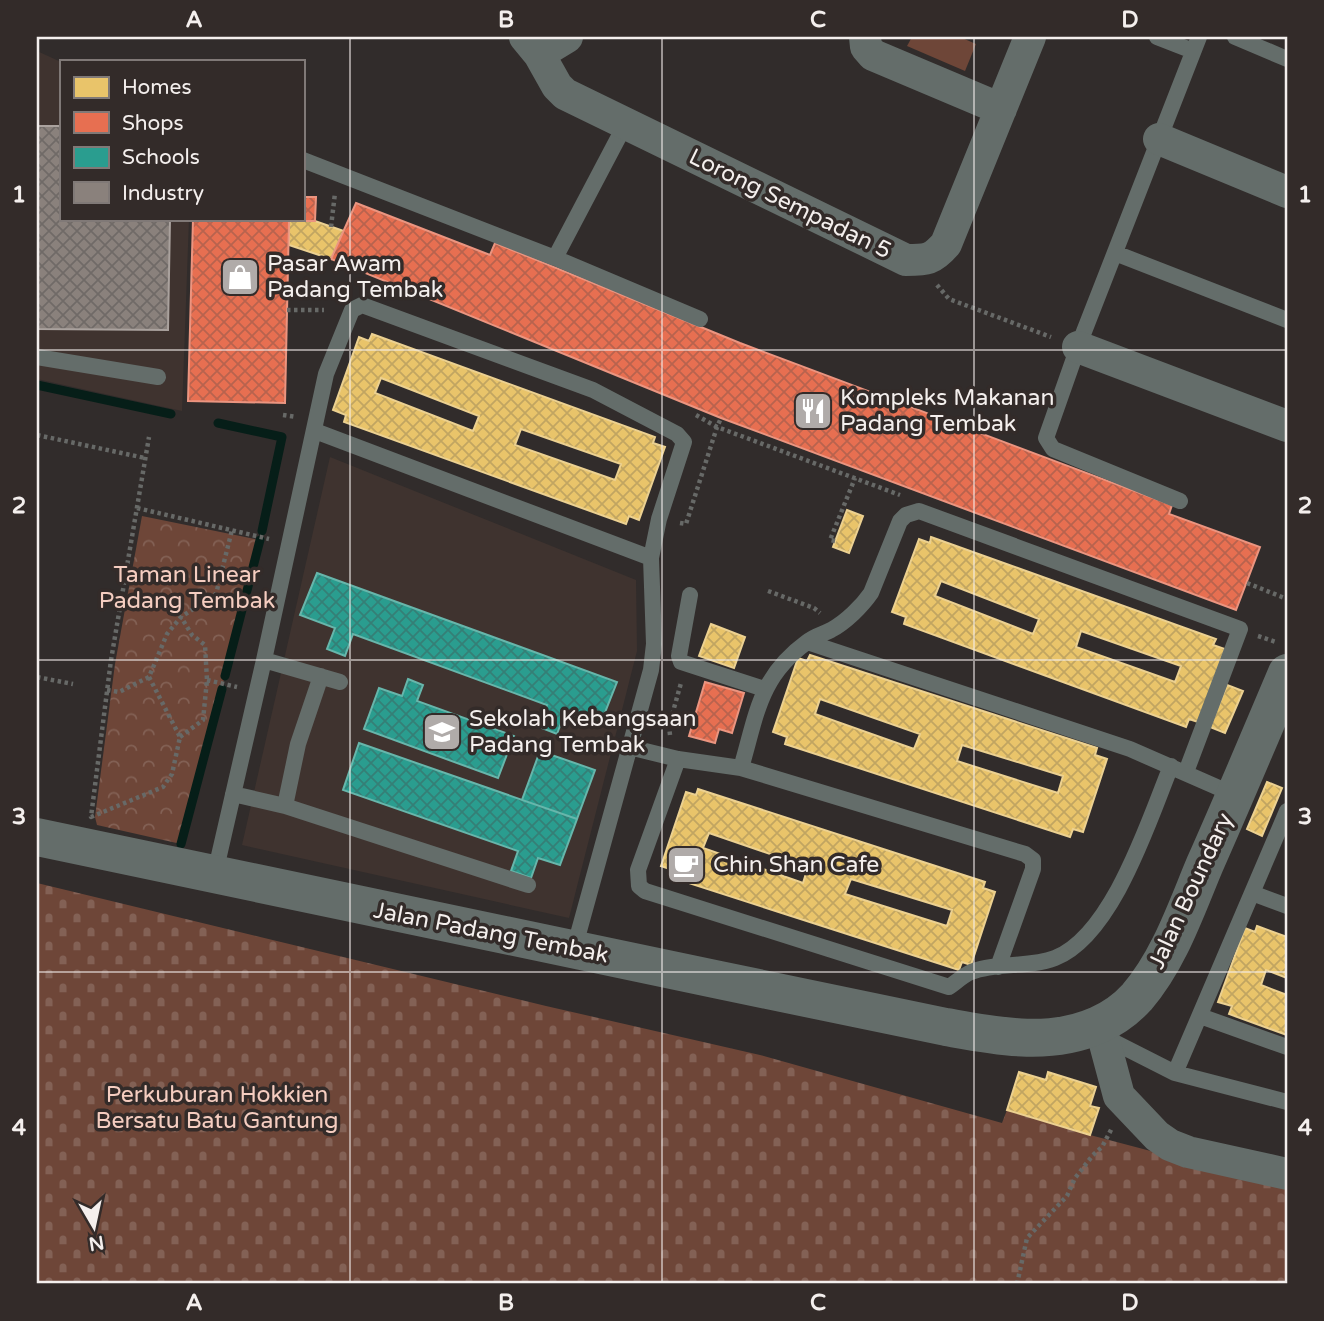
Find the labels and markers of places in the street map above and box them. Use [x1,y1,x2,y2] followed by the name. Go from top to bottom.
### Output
[267,250,443,304] place label: Pasar Awam Padang Tembak
[219,256,261,298] shop icon: Pasar Awam Padang Tembak
[840,384,1055,438] place label: Kompleks Makanan Padang Tembak
[792,390,834,432] restaurant icon: Kompleks Makanan Padang Tembak
[469,705,696,759] place label: Sekolah Kebangsaan Padang Tembak
[421,711,463,753] school or university icon: Sekolah Kebangsaan Padang Tembak
[665,844,707,886] cafe icon: Chin Shan Cafe
[713,851,879,879] place label: Chin Shan Cafe

